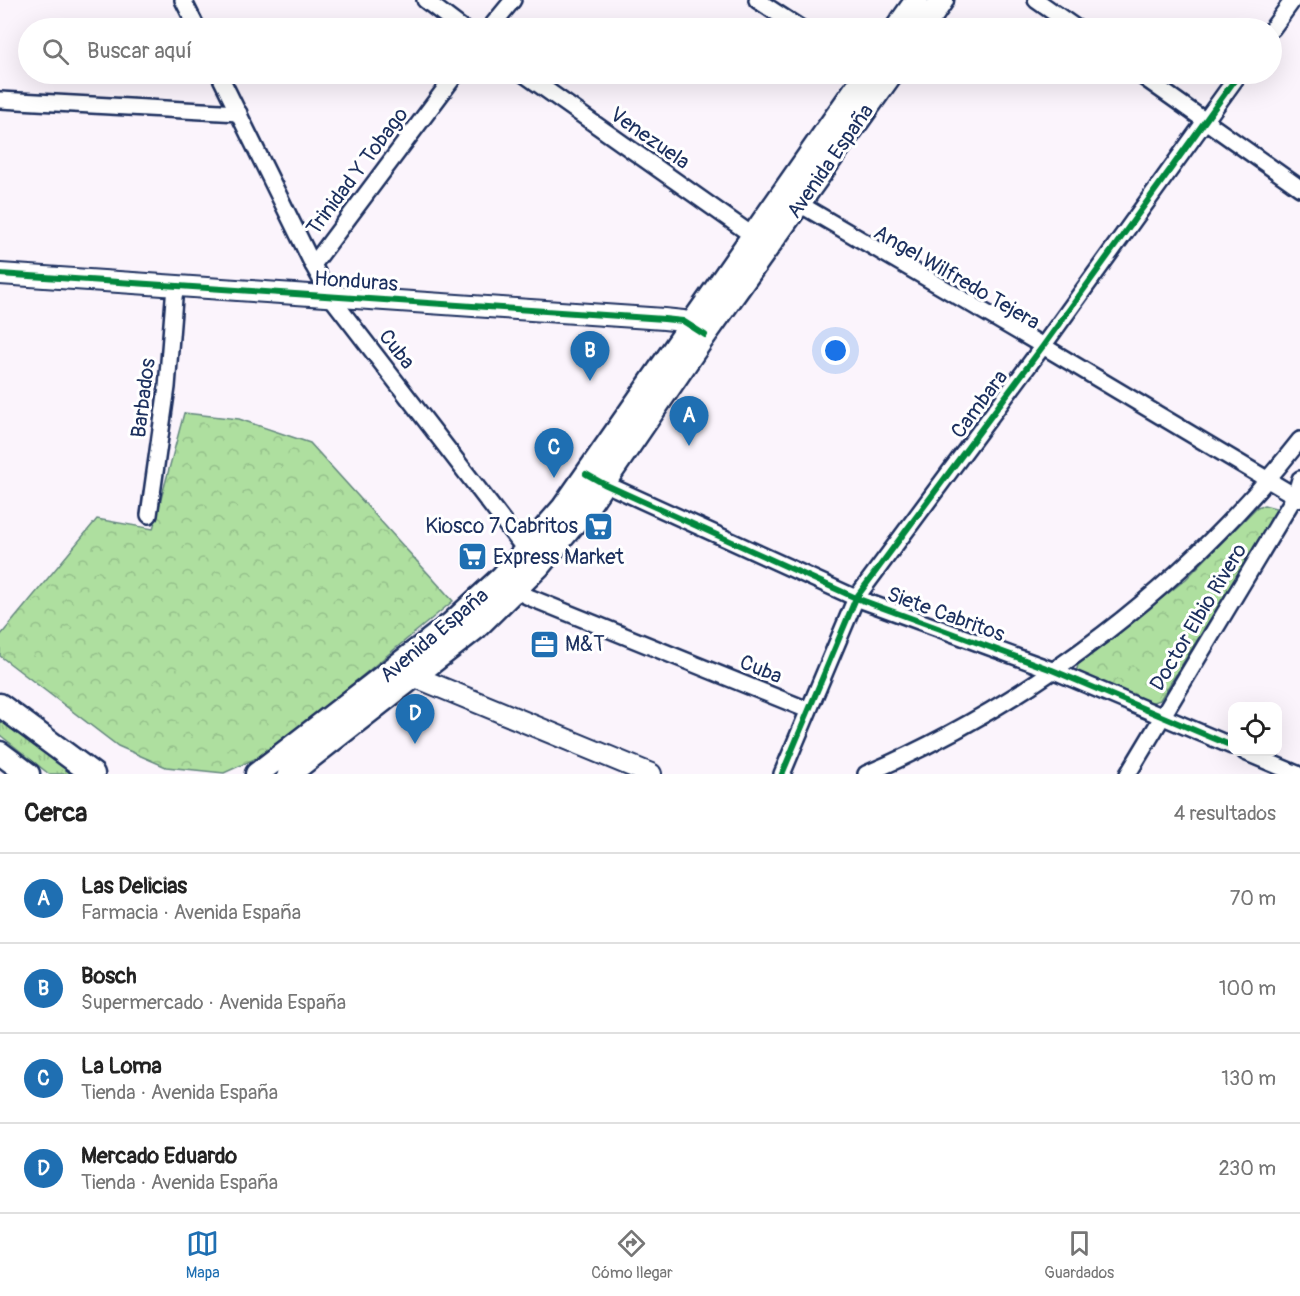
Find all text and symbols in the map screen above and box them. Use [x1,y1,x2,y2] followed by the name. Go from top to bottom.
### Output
[18,18,1282,84] search box
[39,35,72,68] icon: search
[87,37,192,65] text: Buscar aquí
[781,99,880,224] street label: Avenida España
[605,101,695,176] street label: Venezuela
[301,102,414,241] street label: Trinidad Y Tobago
[869,219,1045,336] street label: Angel Wilfredo Tejera
[313,265,399,298] street label: Honduras
[373,324,421,375] street label: Cuba
[570,332,610,381] pin: B
[821,336,850,365] your location
[125,356,162,439] street label: Barbados
[945,365,1014,444] street label: Cambara
[670,396,708,446] pin: A
[534,428,574,478] pin: C
[583,510,615,542] supermarket icon: Kiosco 7 Cabritos
[425,513,579,540] place label: Kiosco 7 Cabritos
[1144,539,1253,696] street label: Doctor Elbio Rivero
[456,541,488,573] supermarket icon: Express Market
[493,544,625,571] place label: Express Market
[883,581,1009,648] street label: Siete Cabritos
[374,582,494,689] street label: Avenida España
[528,628,560,660] office icon: M&T
[565,631,605,658] place label: M&T
[736,649,786,690] street label: Cuba
[396,694,434,744] pin: D
[1228,702,1282,756] map controls
[1228,702,1282,756] button: locate
[24,797,87,829] text: Cerca
[1174,801,1276,826] text: 4 resultados
[81,872,187,900] text: Las Delicias
[37,886,50,911] text: A
[1230,886,1276,911] text: 70 m
[81,900,301,925] text: Farmacia · Avenida España
[81,962,137,990] text: Bosch
[38,976,49,1001] text: B
[1219,976,1276,1001] text: 100 m
[81,990,346,1015] text: Supermercado · Avenida España
[81,1052,162,1080] text: La Loma
[37,1066,50,1091] text: C
[1221,1066,1276,1091] text: 130 m
[81,1080,278,1105] text: Tienda · Avenida España
[81,1142,237,1170] text: Mercado Eduardo
[37,1156,50,1181] text: D
[1219,1156,1276,1181] text: 230 m
[81,1170,278,1195] text: Tienda · Avenida España
[186,1227,220,1283] tab: Mapa
[591,1227,673,1283] tab: Cómo llegar
[1044,1227,1114,1283] tab: Guardados

